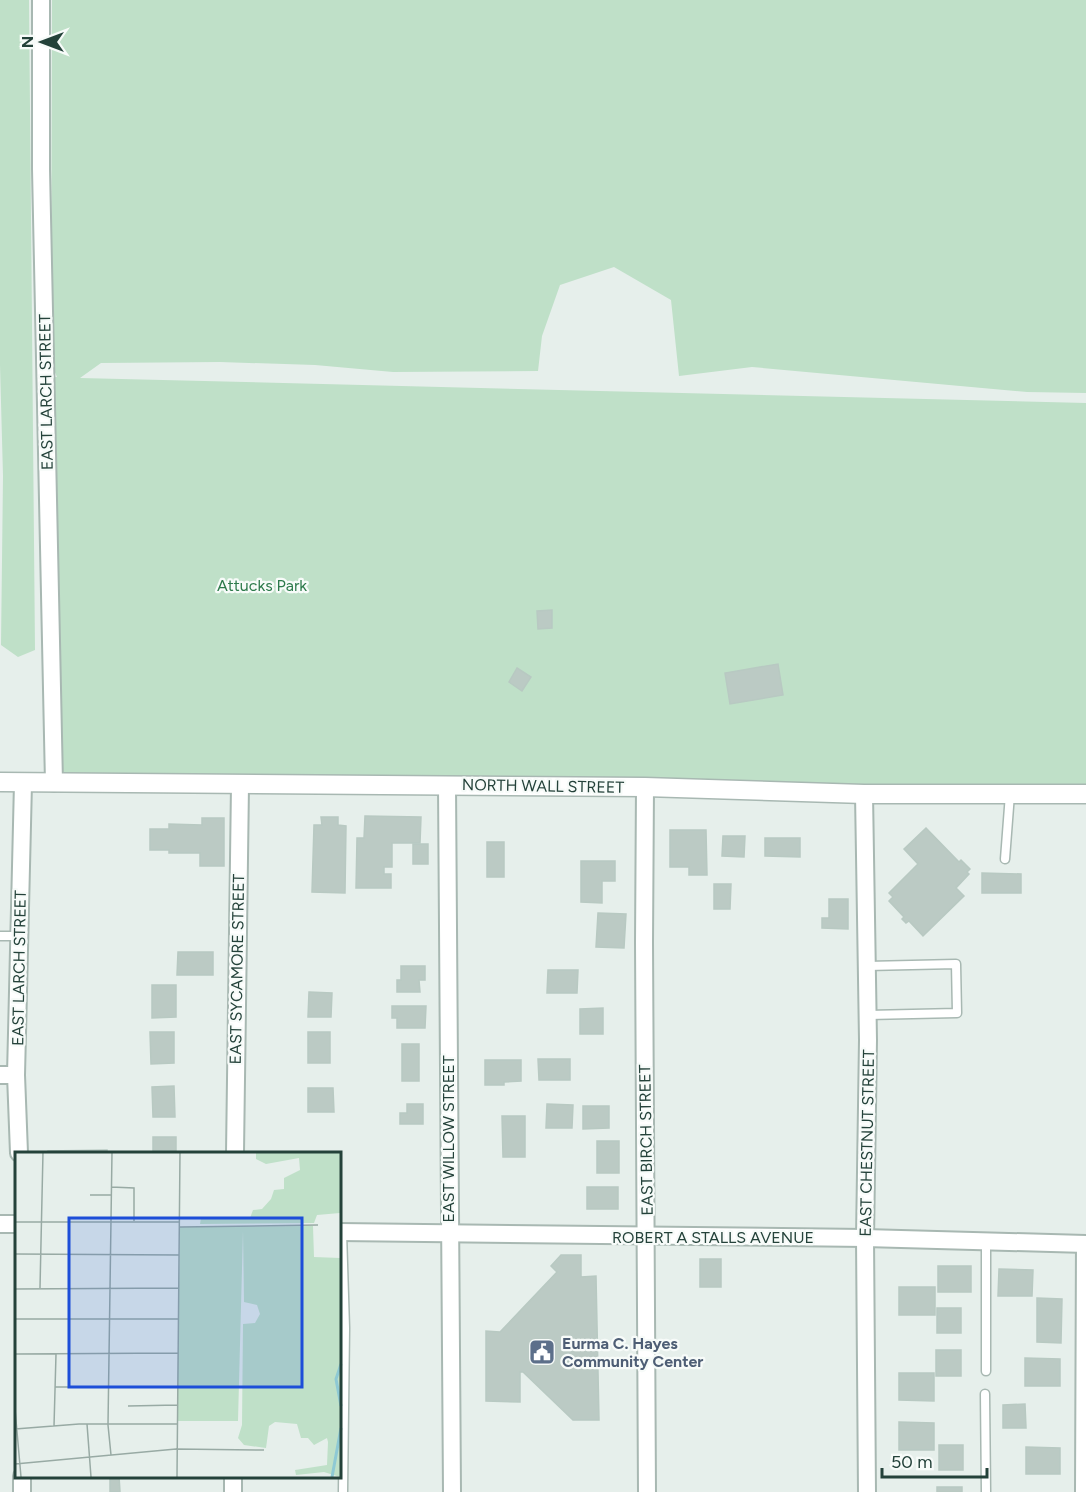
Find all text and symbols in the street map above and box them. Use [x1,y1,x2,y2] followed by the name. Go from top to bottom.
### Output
[12,12,72,72] north arrow
[18,36,37,48] text: N
[35,314,57,470] street label: EAST LARCH STREET
[217,576,307,595] park label: Attucks Park
[462,775,624,797] street label: NORTH WALL STREET
[226,873,248,1064] street label: EAST SYCAMORE STREET
[8,890,30,1046] street label: EAST LARCH STREET
[856,1049,878,1237] street label: EAST CHESTNUT STREET
[439,1055,458,1222] street label: EAST WILLOW STREET
[635,1064,657,1216] street label: EAST BIRCH STREET
[15,1152,340,1477] inset map
[612,1228,814,1247] street label: ROBERT A STALLS AVENUE
[562,1334,703,1371] place label: Eurma C. Hayes Community Center
[527,1337,557,1367] public building icon: Eurma C. Hayes Community Center
[882,1441,987,1479] scale bar
[891,1451,933,1473] text: 50 m

